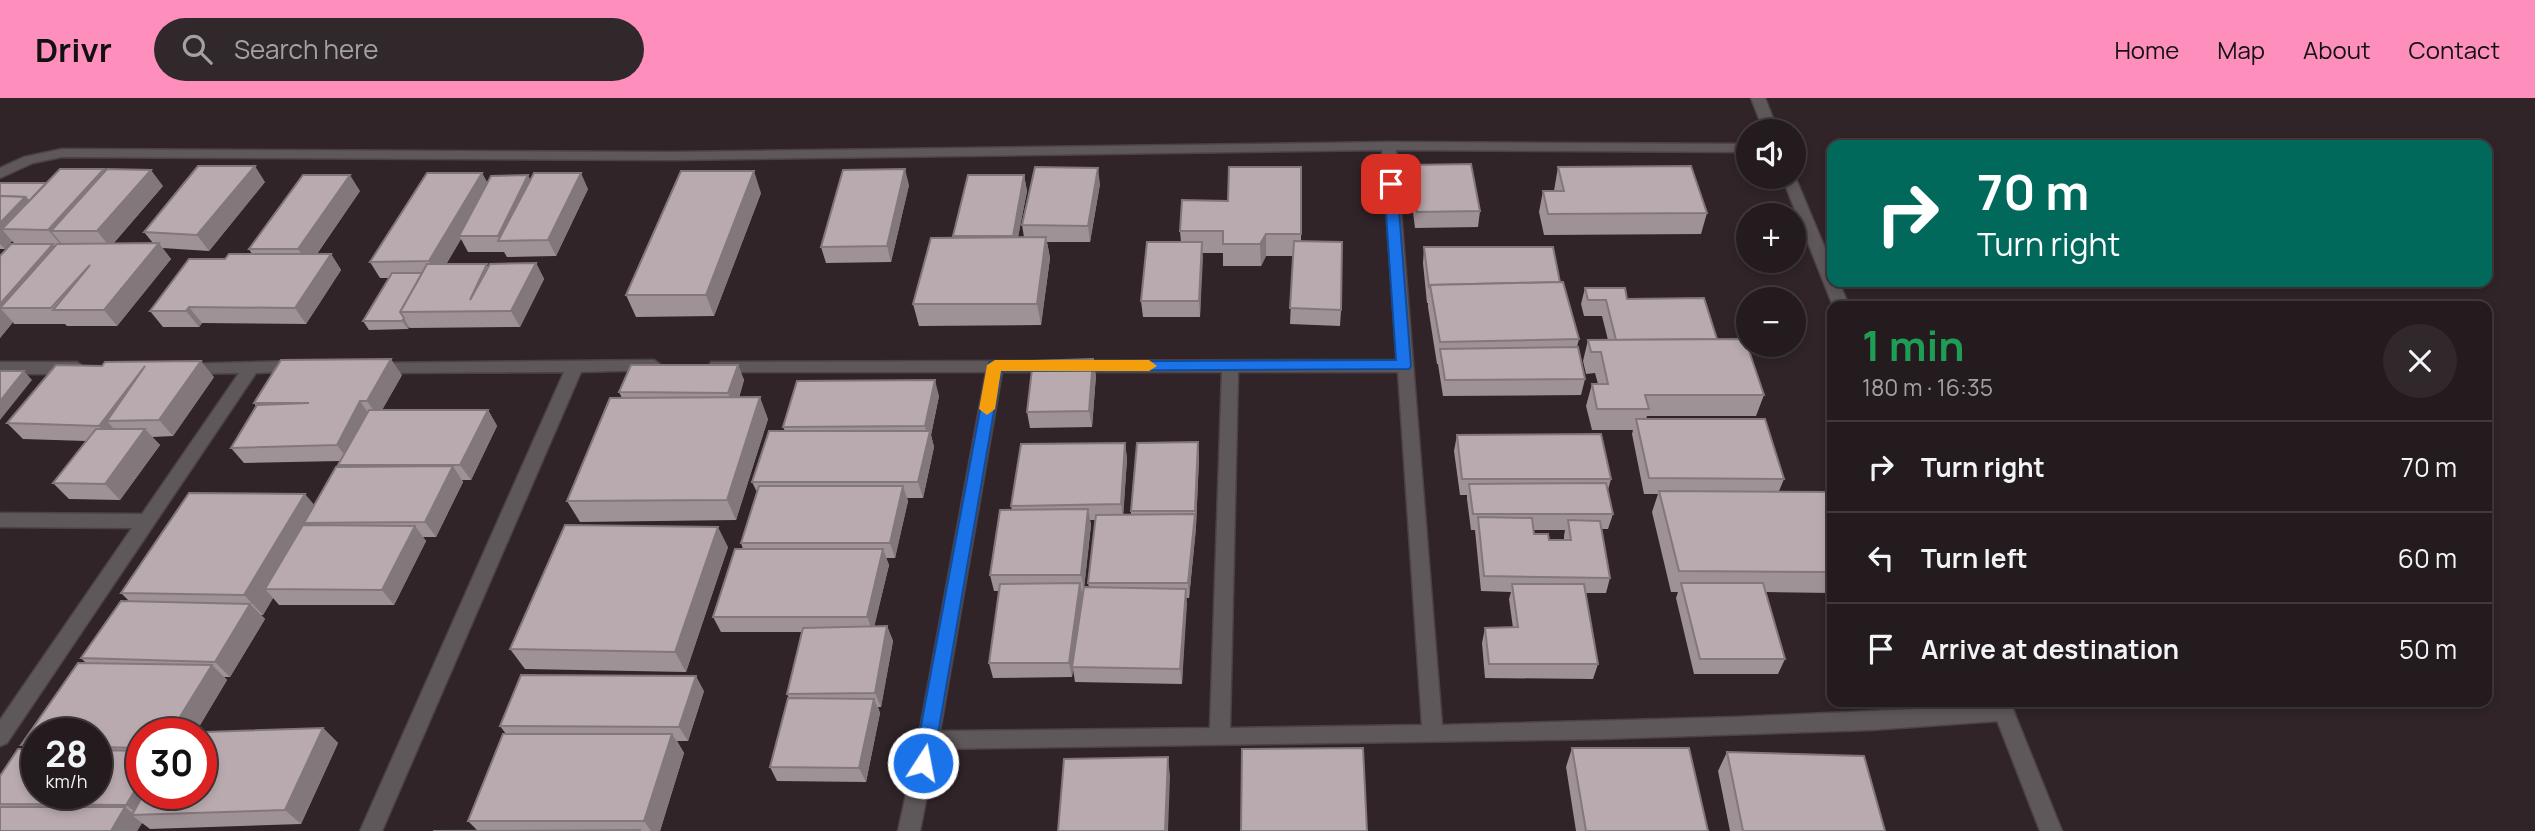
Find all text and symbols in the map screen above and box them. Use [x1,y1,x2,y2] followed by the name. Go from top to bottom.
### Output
[154,18,644,81] search box
[35,27,112,72] text: Drivr
[178,30,216,68] icon: search
[234,31,378,67] text: Search here
[2114,33,2179,66] text: Home
[2217,33,2265,66] text: Map
[2303,33,2371,66] text: About
[2409,33,2500,66] text: Contact
[1736,119,1806,357] map controls
[1736,119,1806,189] button: sound
[1361,154,1421,214] pin
[1977,158,2089,225] text: 70 m
[1372,165,1410,203] icon: arrive
[1862,168,1953,259] icon: right
[1736,203,1806,273] button: +
[1977,222,2120,266] text: Turn right
[1736,287,1806,357] button: −
[1862,316,1965,374] text: 1 min
[2383,324,2457,398] button: close
[1862,371,1993,403] text: 180 m · 16:35
[1862,448,1900,486] icon: right
[1921,449,2045,485] text: Turn right
[2401,449,2457,485] text: 70 m
[1862,539,1900,577] icon: left
[1921,540,2028,576] text: Turn left
[2398,540,2457,576] text: 60 m
[1862,630,1900,668] icon: arrive
[1921,631,2179,667] text: Arrive at destination
[2399,631,2457,667] text: 50 m
[126,718,217,809] speed limit sign: 30
[886,726,960,800] position arrow
[45,730,88,778] text: 28
[46,769,87,793] text: km/h

